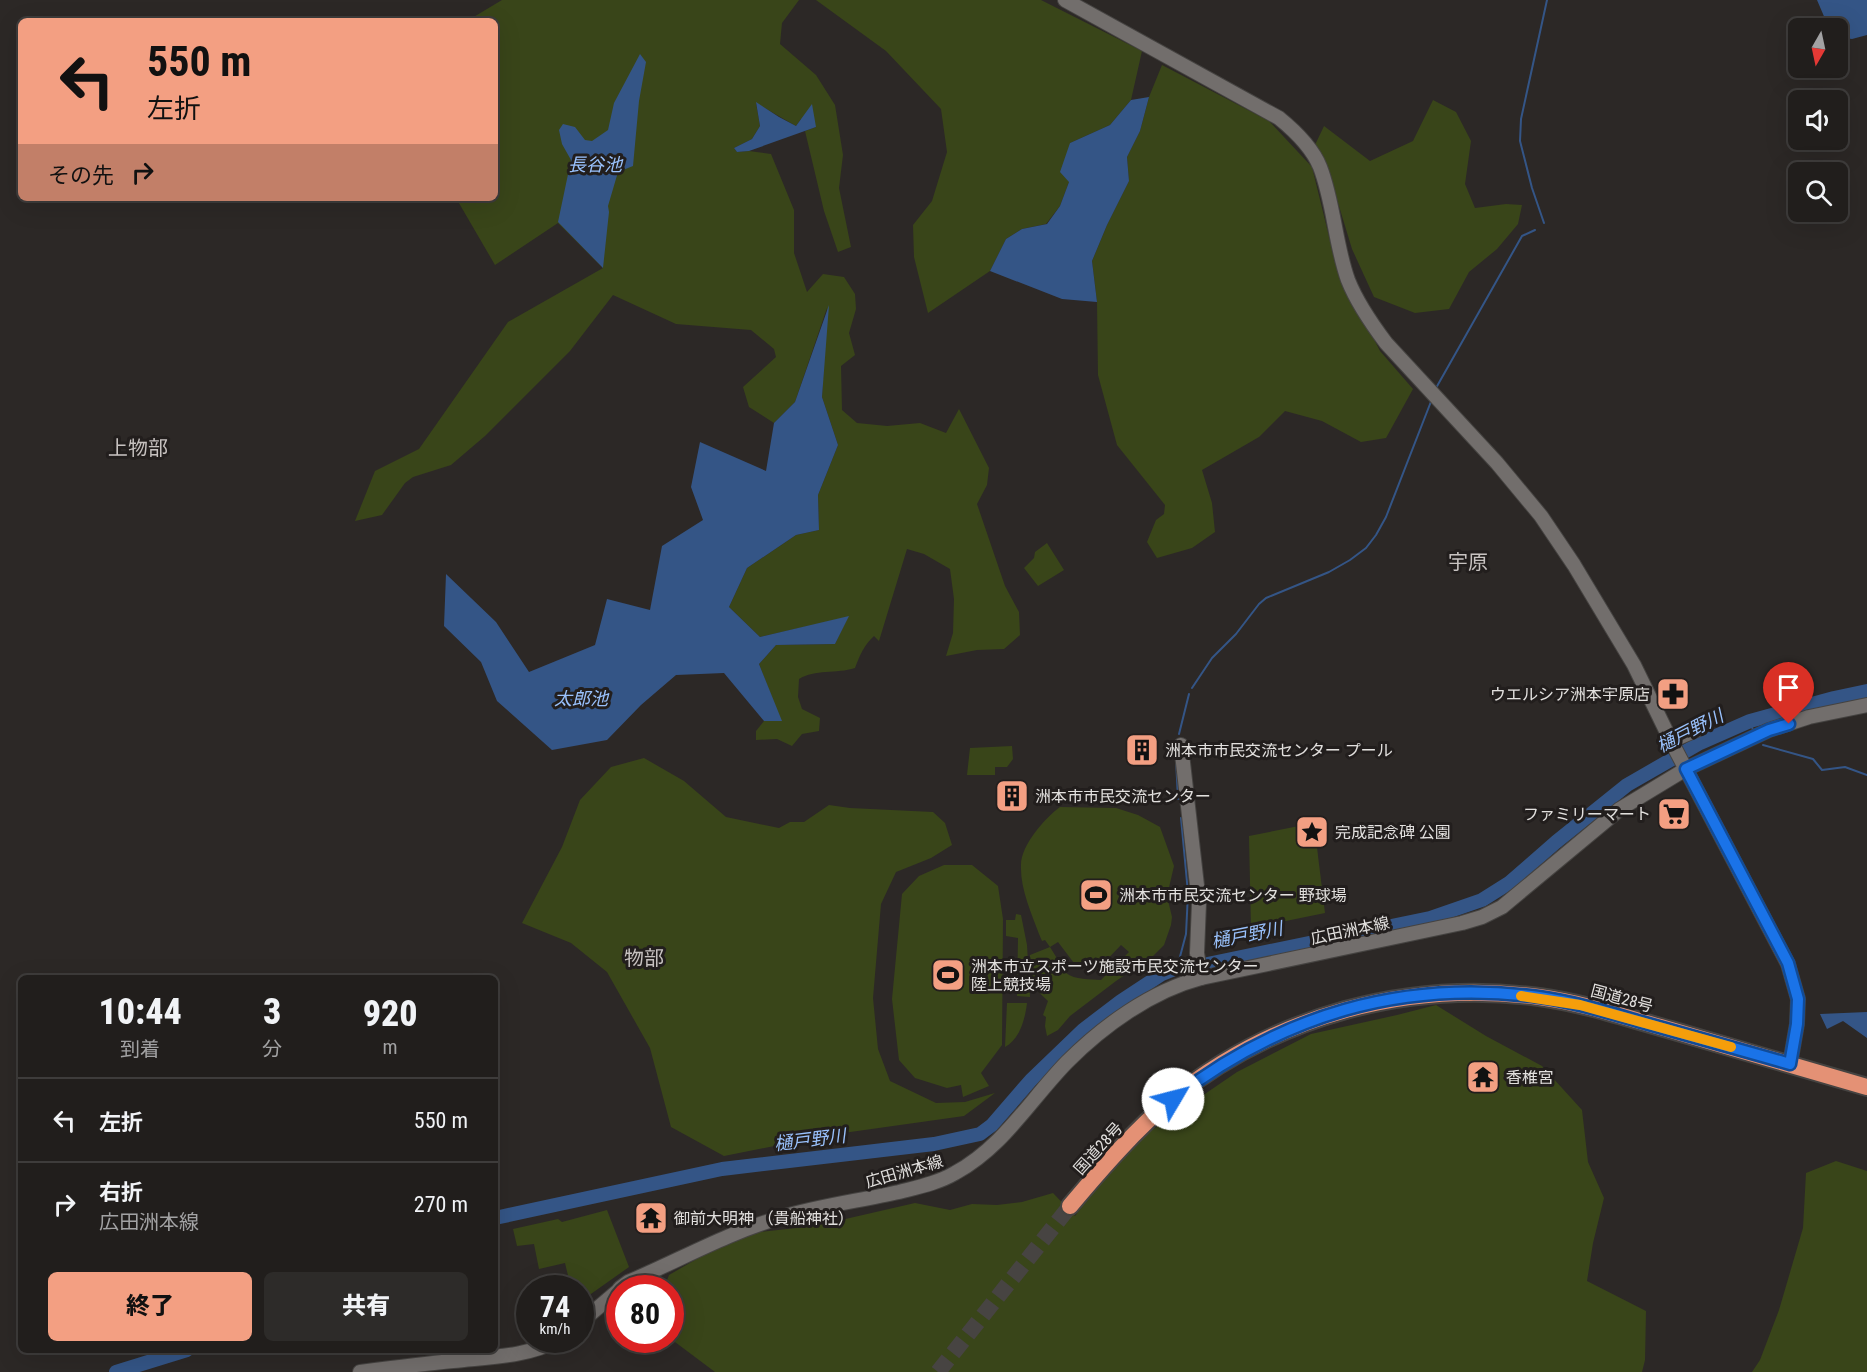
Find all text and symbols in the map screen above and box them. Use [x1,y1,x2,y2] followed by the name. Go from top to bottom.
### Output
[1788,18,1848,78] north arrow
[1788,18,1848,222] map controls
[147,37,252,86] text: 550 m
[48,42,126,120] icon: left
[1788,90,1848,150] button: sound
[147,93,201,125] text: 左折
[568,154,624,175] water label: 長谷池
[126,156,159,189] icon: right
[1788,162,1848,222] button: search
[48,163,114,188] text: その先
[108,436,168,460] district label: 上物部
[1448,550,1488,574] district label: 宇原
[1763,662,1814,724] pin
[1772,671,1805,704] icon: arrive
[1655,676,1691,712] pharmacy icon: ウエルシア洲本宇原店
[1490,685,1650,704] place label: ウエルシア洲本宇原店
[554,688,610,709] water label: 太郎池
[1653,704,1728,756] water label: 樋戸野川
[1124,732,1160,768] building icon: 洲本市市民交流センター プール
[1165,741,1393,760] place label: 洲本市市民交流センター プール
[994,778,1030,814] building icon: 洲本市市民交流センター
[1035,787,1211,806] place label: 洲本市市民交流センター
[1656,796,1692,832] supermarket icon: ファミリーマート
[1523,805,1651,824] place label: ファミリーマート
[1294,814,1330,850] place icon: 完成記念碑 公園
[1335,823,1451,842] place label: 完成記念碑 公園
[1078,877,1114,913] sports icon: 洲本市市民交流センター 野球場
[1119,886,1347,905] place label: 洲本市市民交流センター 野球場
[1309,913,1391,948] street label: 広田洲本線
[1210,917,1286,952] water label: 樋戸野川
[624,946,664,970] district label: 物部
[930,957,966,993] sports icon: 洲本市立スポーツ施設市民交流センター 陸上競技場
[971,957,1259,994] place label: 洲本市立スポーツ施設市民交流センター 陸上競技場
[1589,981,1655,1016] street label: 国道28号
[98,991,182,1033] text: 10:44
[263,991,281,1033] text: 3
[363,993,418,1035] text: 920
[383,1035,398,1059] text: m
[120,1037,160,1061] text: 到着
[262,1037,282,1061] text: 分
[1465,1059,1501,1095] temple icon: 香椎宮
[1141,1067,1205,1131] position arrow
[1506,1068,1554,1087] place label: 香椎宮
[48,1104,81,1137] icon: left
[414,1108,468,1133] text: 550 m
[99,1110,143,1135] text: 左折
[1070,1118,1127,1178] street label: 国道28号
[773,1124,849,1154] water label: 樋戸野川
[863,1151,945,1192] street label: 広田洲本線
[99,1180,143,1205] text: 右折
[48,1188,81,1221] icon: right
[414,1192,468,1217] text: 270 m
[633,1200,669,1236] temple icon: 御前大明神 （貴船神社）
[674,1209,854,1228] place label: 御前大明神 （貴船神社）
[99,1210,199,1234] text: 広田洲本線
[48,1272,252,1341] button: 終了
[264,1272,468,1341] button: 共有
[606,1275,684,1353] speed limit sign: 80
[540,1289,570,1324] text: 74
[540,1320,570,1338] text: km/h

